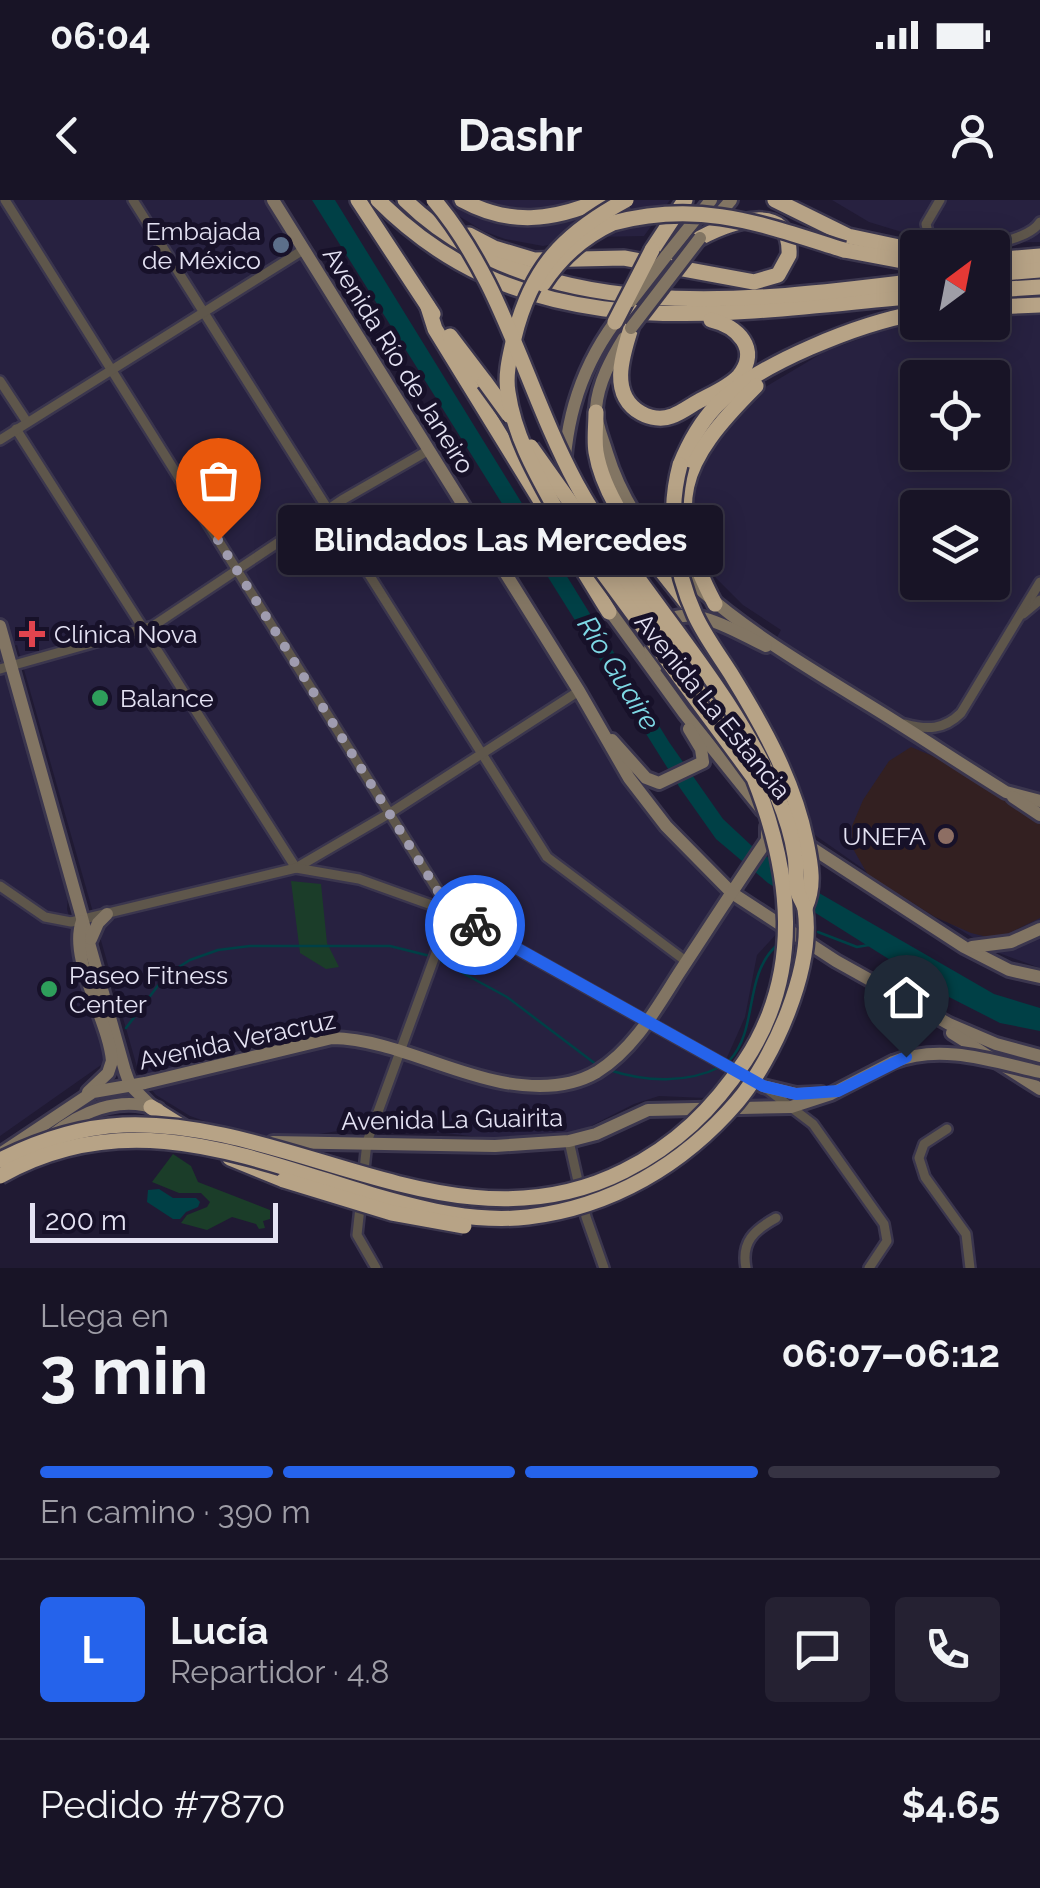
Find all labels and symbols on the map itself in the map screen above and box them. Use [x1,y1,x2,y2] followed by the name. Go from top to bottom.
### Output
[142,216,261,275] place label: Embajada de México
[900,230,1010,340] north arrow
[270,234,292,256] marker: Embajada de México
[317,241,481,479] street label: Avenida Río de Janeiro
[176,438,261,541] pin
[278,505,723,575] callout: Blindados Las Mercedes
[629,607,797,805] street label: Avenida La Estancia
[571,610,667,736] water label: Río Guaire
[54,619,197,649] place label: Clínica Nova
[19,621,45,647] marker: Clínica Nova
[120,683,214,713] place label: Balance
[89,687,111,709] marker: Balance
[843,821,926,851] place label: UNEFA
[935,825,957,847] marker: UNEFA
[425,875,525,975] courier
[864,955,949,1058] pin
[69,960,228,1019] place label: Paseo Fitness Center
[38,978,60,1000] marker: Paseo Fitness Center
[136,1005,338,1075] street label: Avenida Veracruz
[341,1102,563,1136] street label: Avenida La Guairita
[30,1198,278,1242] scale bar

